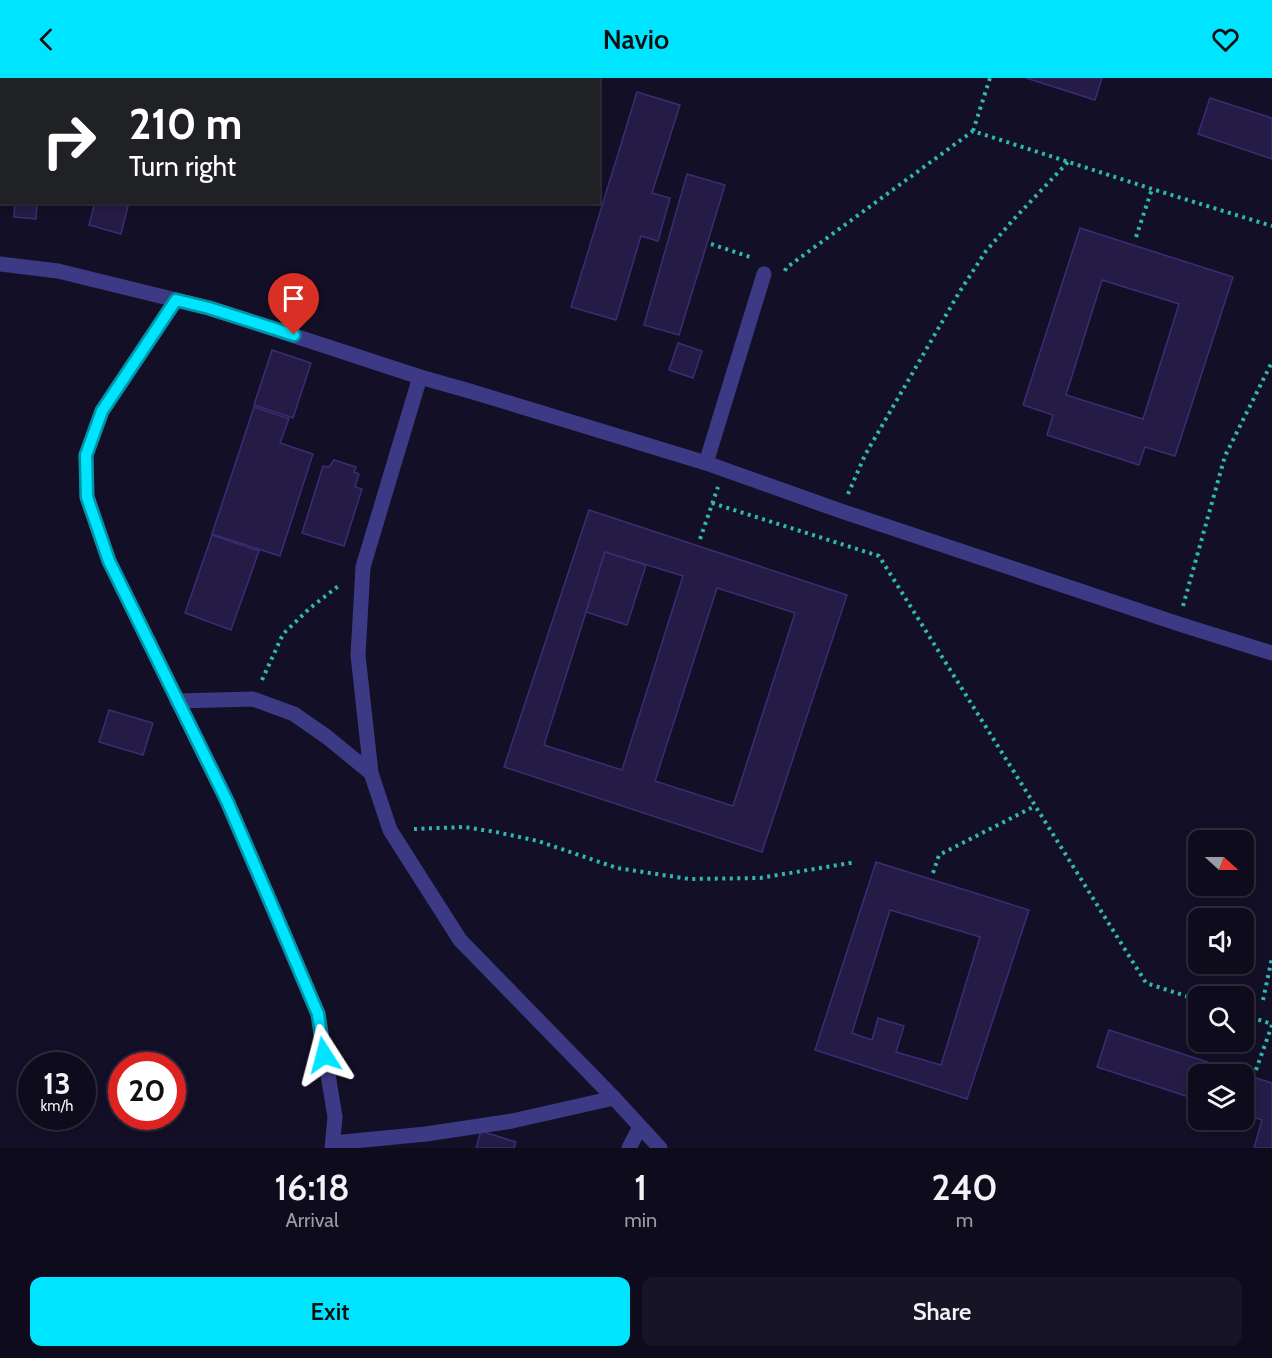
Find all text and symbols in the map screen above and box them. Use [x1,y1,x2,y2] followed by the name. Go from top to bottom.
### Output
[30,23,63,56] icon: back
[603,23,669,56] text: Navio
[1209,23,1242,56] icon: heart
[129,98,242,150] text: 210 m
[30,102,108,180] icon: right
[129,150,236,183] text: Turn right
[268,273,319,335] pin
[277,282,310,315] icon: arrive
[1188,830,1254,896] north arrow
[1188,830,1254,1130] map controls
[1188,908,1254,974] button: sound
[1188,986,1254,1052] button: search
[292,1023,356,1087] position arrow
[108,1052,186,1130] speed limit sign: 20
[1188,1064,1254,1130] button: layers
[43,1065,71,1102] text: 13
[41,1097,73,1115] text: km/h
[274,1165,350,1209] text: 16:18
[634,1165,647,1209] text: 1
[931,1165,998,1209] text: 240
[285,1208,339,1232] text: Arrival
[624,1208,657,1232] text: min
[956,1208,973,1232] text: m
[30,1277,630,1346] button: Exit
[642,1277,1242,1346] button: Share

